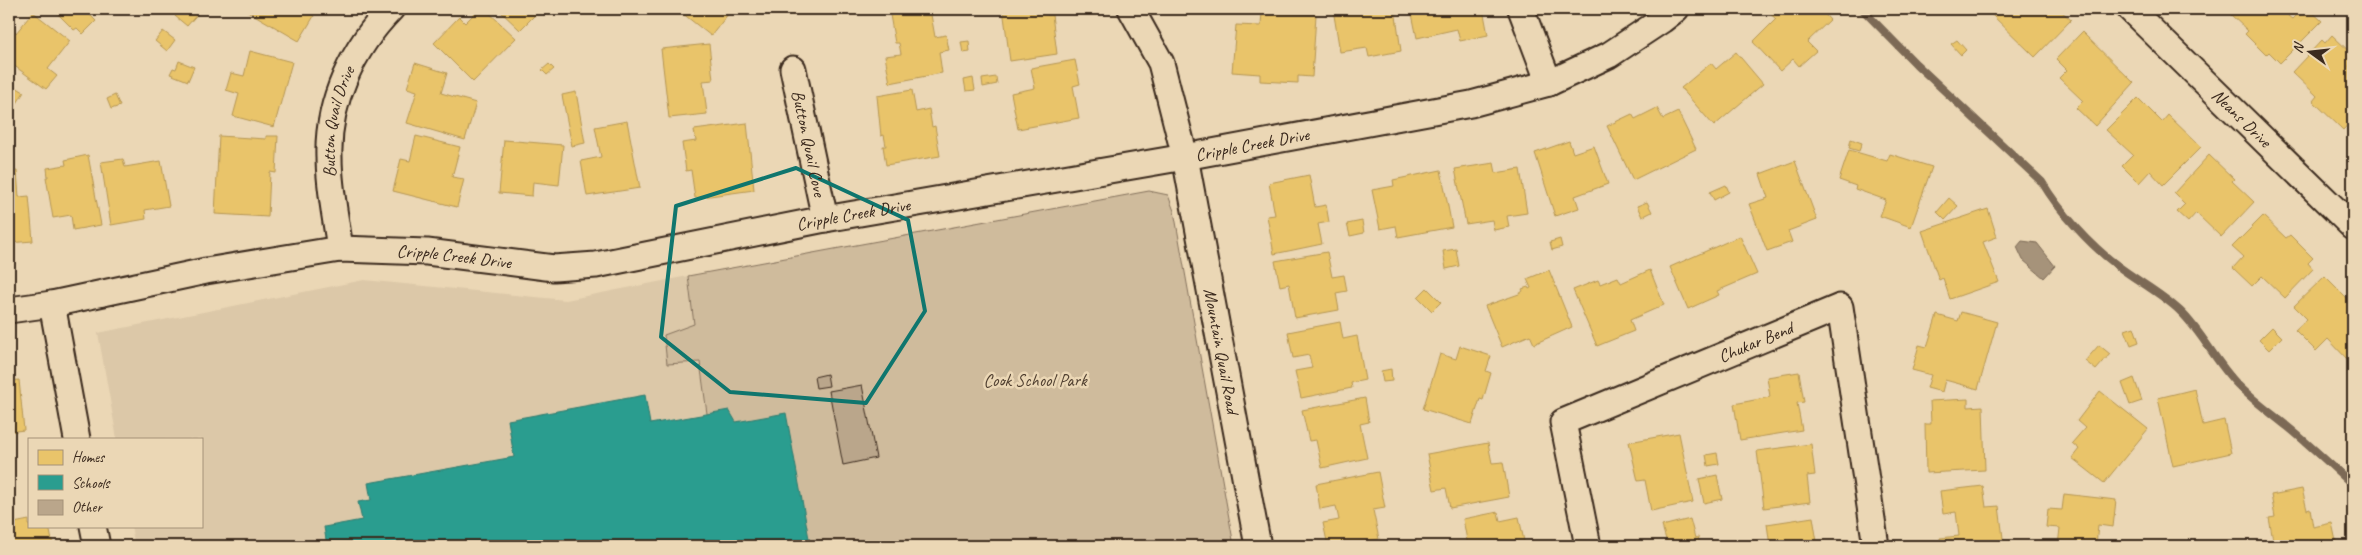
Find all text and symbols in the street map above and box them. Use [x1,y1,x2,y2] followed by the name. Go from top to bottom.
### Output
[2284,28,2334,78] north arrow
[2289,40,2308,55] text: N
[318,62,360,178] street label: Button Quail Drive
[2207,84,2277,153] street label: Neans Drive
[787,88,831,200] street label: Button Quail Cove
[1194,123,1312,166] street label: Cripple Creek Drive
[794,193,913,235] street label: Cripple Creek Drive
[396,240,514,274] street label: Cripple Creek Drive
[1199,286,1244,418] street label: Mountain Quail Road
[1715,316,1799,367] street label: Chukar Bend
[983,369,1088,391] park label: Cook School Park
[28,438,202,528] legend
[72,448,106,467] text: Homes
[72,474,111,493] text: Schools
[72,498,103,517] text: Other

